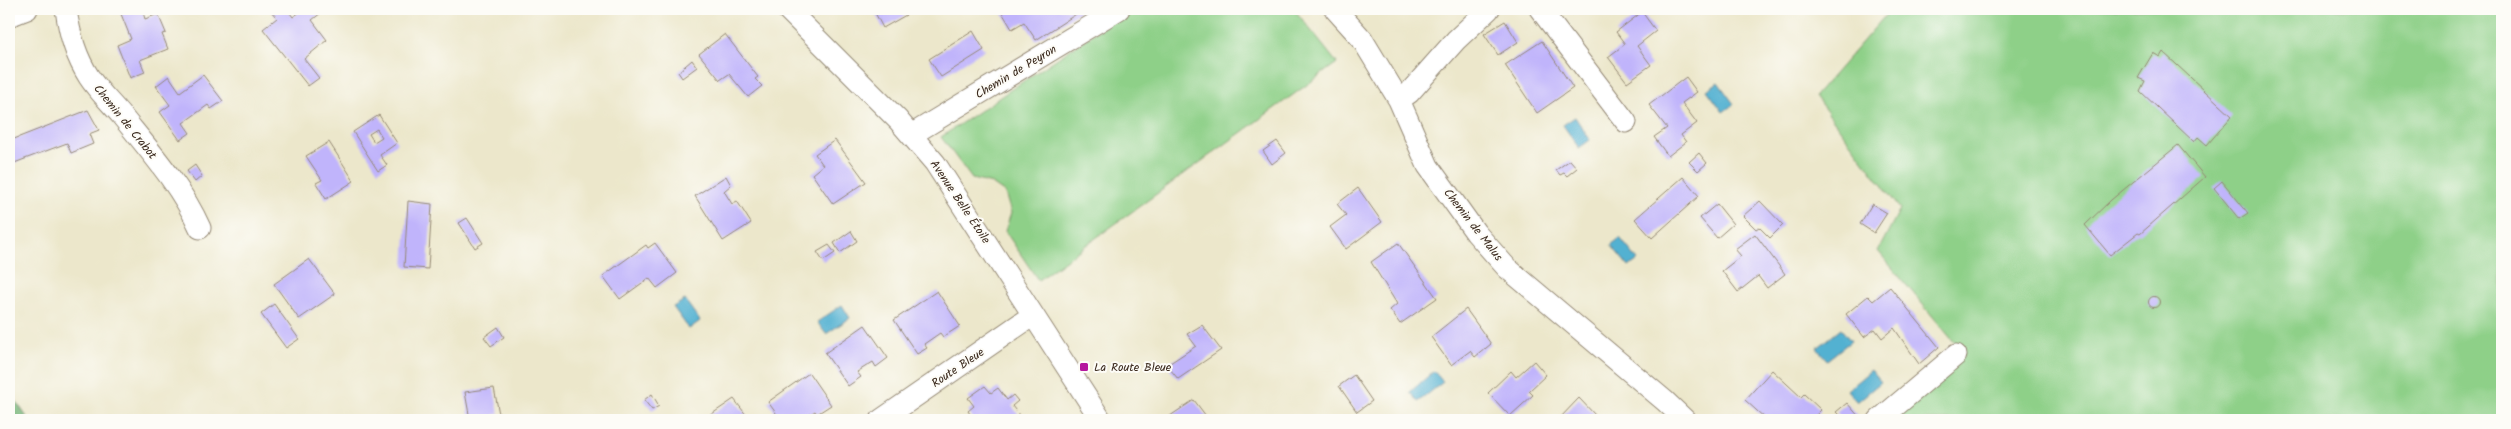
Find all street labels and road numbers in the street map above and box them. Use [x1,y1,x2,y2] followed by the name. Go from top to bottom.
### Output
[972,40,1060,104] street label: Chemin de Peyron
[89,80,162,164] street label: Chemin de Crabot
[925,156,995,248] street label: Avenue Belle Étoile
[1438,185,1508,265] street label: Chemin de Malus
[928,343,989,393] street label: Route Bleue

